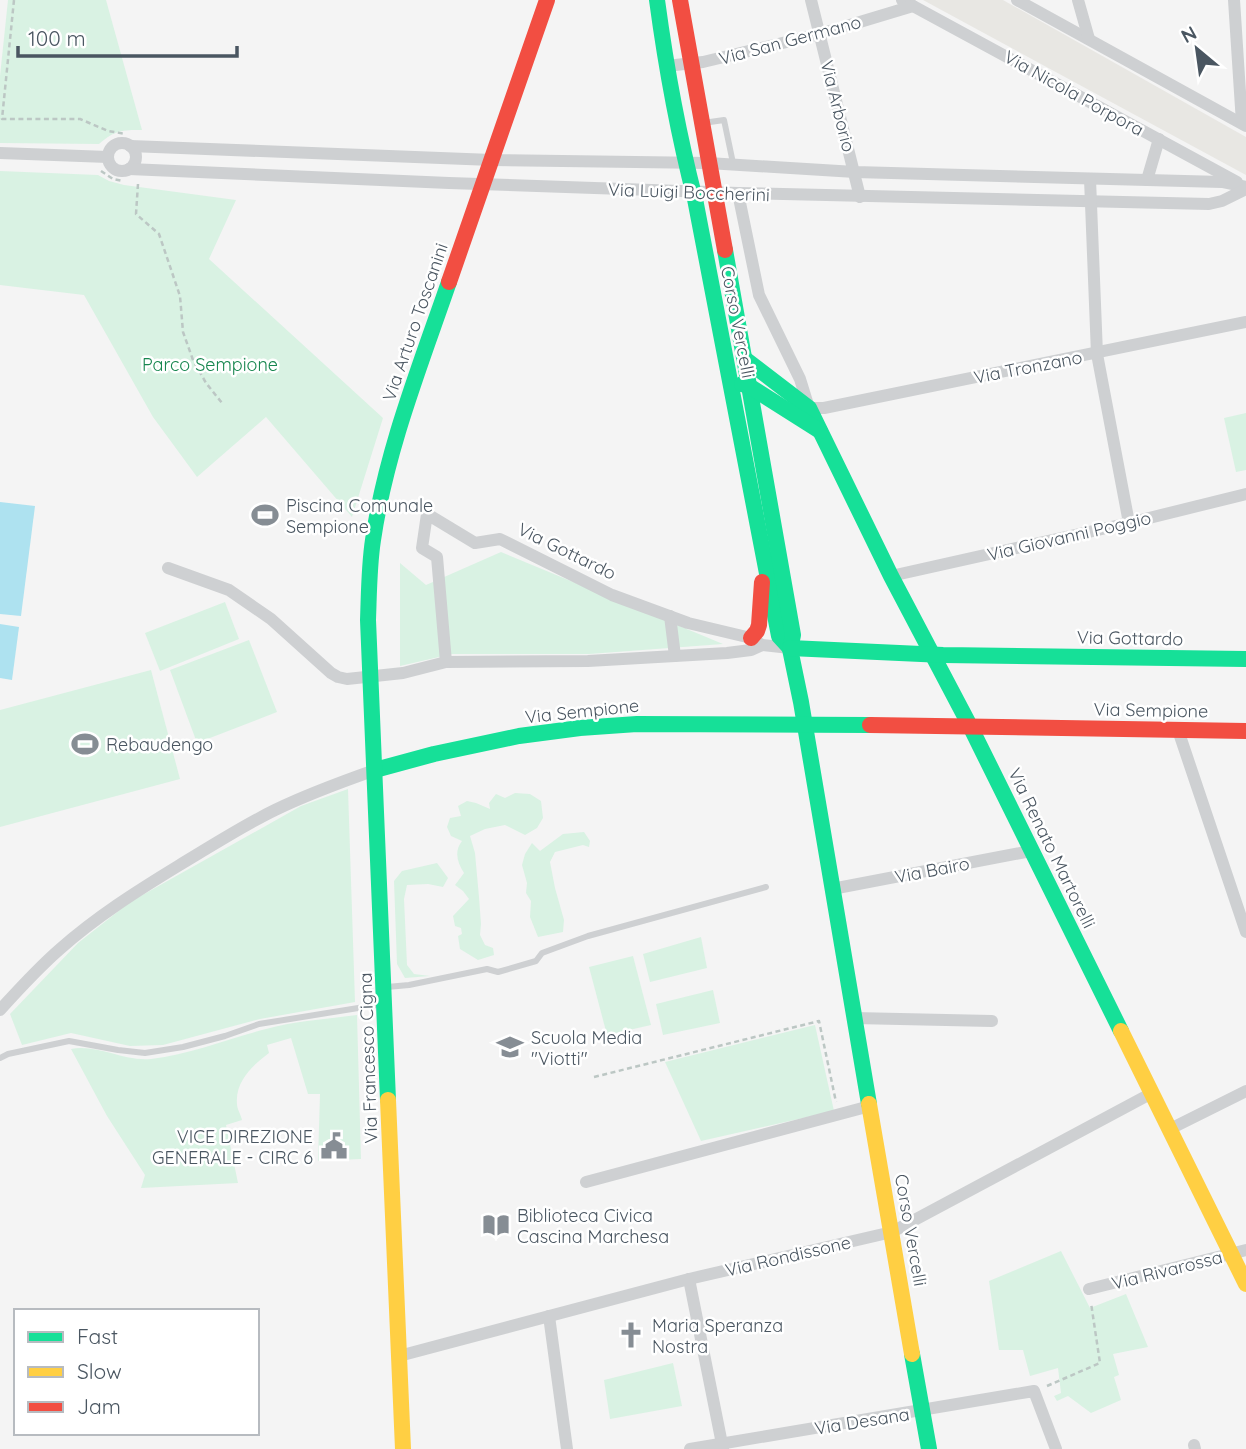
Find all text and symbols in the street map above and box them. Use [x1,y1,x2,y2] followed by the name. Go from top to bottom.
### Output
[716,10,864,70] street label: Via San Germano
[18,14,236,58] scale bar
[1162,14,1232,84] north arrow
[1177,20,1201,48] text: N
[28,25,86,51] text: 100 m
[1000,45,1148,141] street label: Via Nicola Porpora
[816,58,860,154] street label: Via Arborio
[608,178,770,206] street label: Via Luigi Boccherini
[377,240,453,404] street label: Via Arturo Toscanini
[716,264,760,380] street label: Corso Vercelli
[972,345,1084,389] street label: Via Tronzano
[142,353,278,376] park label: Parco Sempione
[286,494,433,538] place label: Piscina Comunale Sempione
[250,500,280,530] sports icon: Piscina Comunale Sempione
[985,506,1153,566] street label: Via Giovanni Poggio
[514,517,620,585] street label: Via Gottardo
[1077,626,1183,650] street label: Via Gottardo
[524,694,640,728] street label: Via Sempione
[1094,698,1208,722] street label: Via Sempione
[70,729,100,759] sports icon: Rebaudengo
[106,733,213,756] place label: Rebaudengo
[1003,764,1101,932] street label: Via Renato Martorelli
[893,852,971,888] street label: Via Bairo
[354,972,382,1144] street label: Via Francesco Cigna
[531,1026,642,1070] place label: Scuola Media "Viotti"
[495,1032,525,1062] school or university icon: Scuola Media "Viotti"
[152,1125,313,1169] place label: VICE DIREZIONE GENERALE - CIRC 6
[319,1131,349,1161] public building icon: VICE DIREZIONE GENERALE - CIRC 6
[890,1172,932,1288] street label: Corso Vercelli
[517,1204,669,1248] place label: Biblioteca Civica Cascina Marchesa
[481,1210,511,1240] library icon: Biblioteca Civica Cascina Marchesa
[723,1230,853,1282] street label: Via Rondissone
[1109,1245,1225,1295] street label: Via Rivarossa
[14,1309,259,1435] legend
[652,1314,783,1358] place label: Maria Speranza Nostra
[616,1320,646,1350] church icon: Maria Speranza Nostra
[77,1323,118,1349] text: Fast
[77,1358,122,1384] text: Slow
[77,1393,121,1419] text: Jam
[813,1402,911,1440] street label: Via Desana

